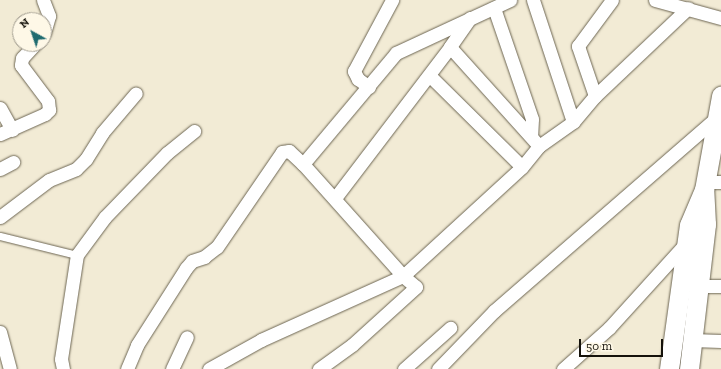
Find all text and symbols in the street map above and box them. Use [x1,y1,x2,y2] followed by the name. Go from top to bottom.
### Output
[12,12,52,52] north arrow
[17,16,32,31] text: N
[581,331,665,357] scale bar
[586,339,612,353] text: 50 m

